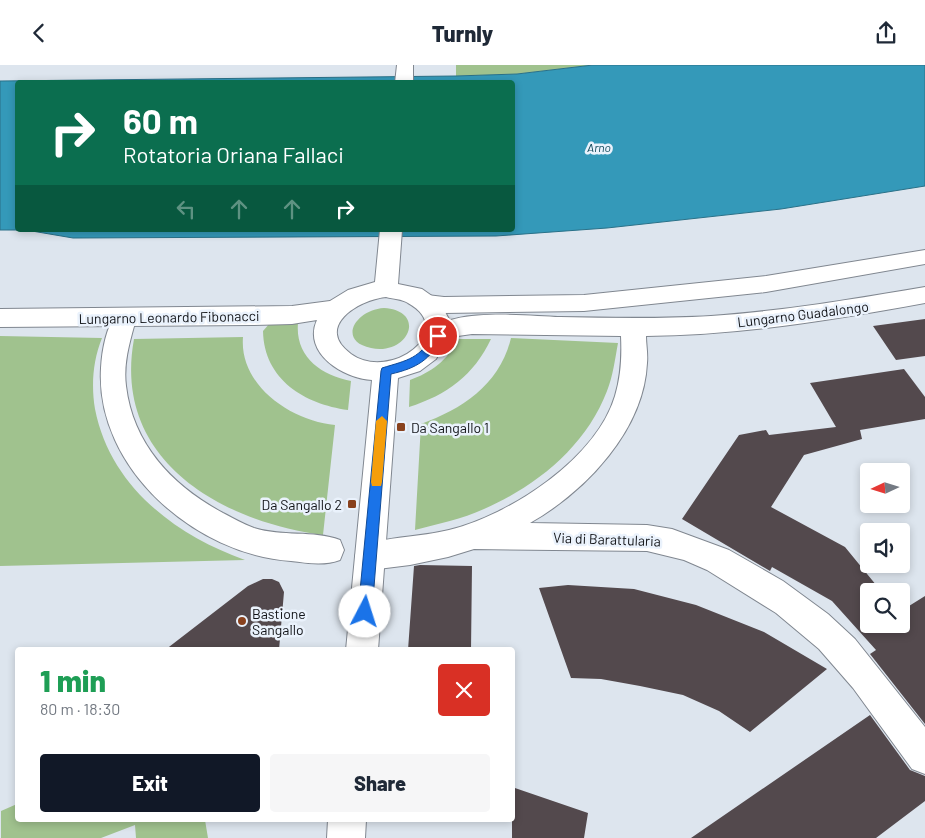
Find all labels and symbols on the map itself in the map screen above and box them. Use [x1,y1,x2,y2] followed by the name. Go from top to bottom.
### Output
[587,140,611,154] water label: Arno
[736,298,870,330] street label: Lungarno Guadalongo
[78,307,260,327] street label: Lungarno Leonardo Fibonacci
[417,315,459,357] pin
[411,419,489,436] place label: Da Sangallo 1
[395,421,407,433] marker: Da Sangallo 1
[860,463,910,513] north arrow
[262,496,342,513] place label: Da Sangallo 2
[346,498,358,510] marker: Da Sangallo 2
[553,529,661,549] street label: Via di Barattularia
[338,585,390,637] position arrow
[252,605,306,638] place label: Bastione Sangallo
[236,615,248,627] marker: Bastione Sangallo

